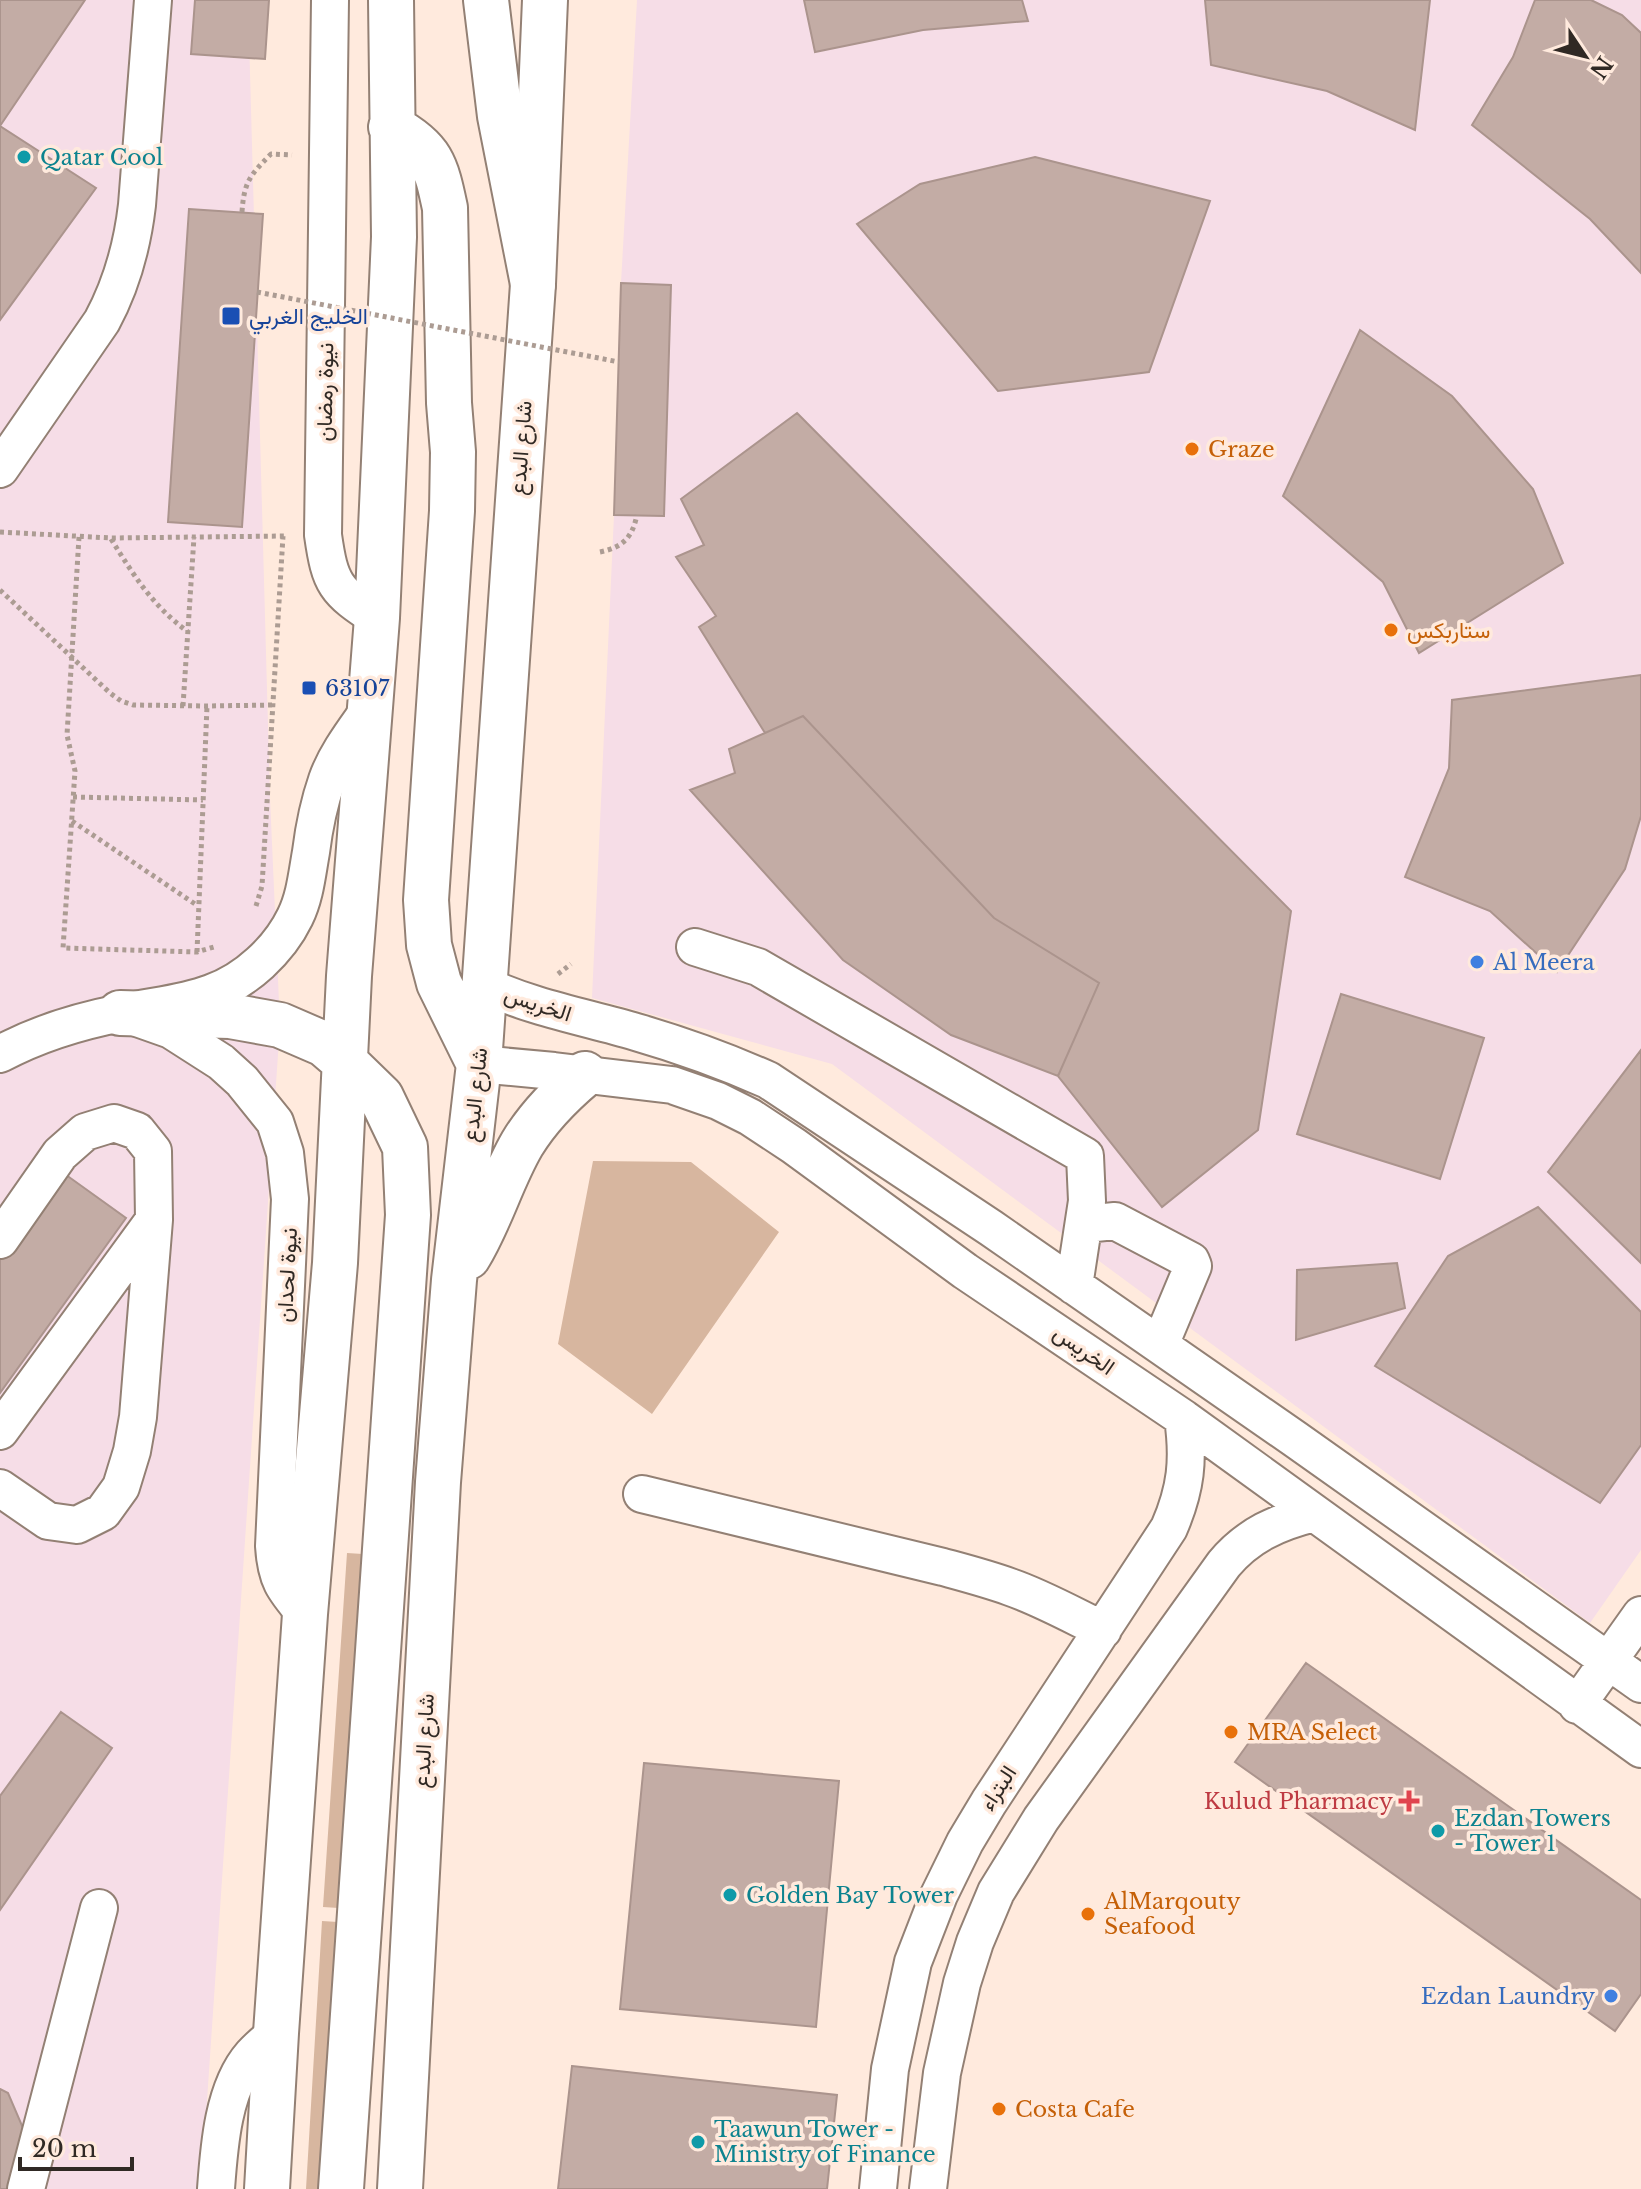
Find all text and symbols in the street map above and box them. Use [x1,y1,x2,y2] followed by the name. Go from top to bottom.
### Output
[1545,16,1625,96] north arrow
[1584,51,1618,84] text: N
[40,144,163,171] place label: Qatar Cool
[15,148,33,166] marker: Qatar Cool
[249,303,368,335] place label: الخليج الغربي
[220,305,242,327] marker: الخليج الغربي
[311,342,339,442] street label: نيوة رمضان
[504,400,539,496] street label: شارع البدع
[1208,436,1275,463] place label: Graze
[1183,440,1201,458] marker: Graze
[1407,617,1490,644] place label: ستاربكس
[1382,621,1400,639] marker: ستاربكس
[325,675,390,702] place label: 63107
[300,679,318,697] marker: 63107
[1492,949,1596,976] place label: Al Meera
[1468,953,1486,971] marker: Al Meera
[501,980,575,1028] street label: الخريس
[457,1046,494,1144] street label: شارع البدع
[271,1227,303,1323] street label: نيوة لحدان
[1048,1319,1120,1381] street label: الخريس
[408,1693,441,1789] street label: شارع البدع
[1247,1719,1378,1746] place label: MRA Select
[1222,1723,1240,1741] marker: MRA Select
[974,1761,1022,1815] street label: البتراء
[1204,1788,1393,1815] place label: Kulud Pharmacy
[1400,1792,1418,1810] marker: Kulud Pharmacy
[1454,1805,1611,1857] place label: Ezdan Towers - Tower 1
[1429,1822,1447,1840] marker: Ezdan Towers - Tower 1
[746,1882,954,1909] place label: Golden Bay Tower
[721,1886,739,1904] marker: Golden Bay Tower
[1103,1888,1240,1940] place label: AlMarqouty Seafood
[1079,1905,1097,1923] marker: AlMarqouty Seafood
[1421,1983,1595,2010] place label: Ezdan Laundry
[1602,1987,1620,2005] marker: Ezdan Laundry
[1015,2096,1135,2123] place label: Costa Cafe
[990,2100,1008,2118] marker: Costa Cafe
[714,2116,936,2168] place label: Taawun Tower - Ministry of Finance
[20,2121,132,2171] scale bar
[689,2133,707,2151] marker: Taawun Tower - Ministry of Finance
[32,2134,97,2163] text: 20 m

